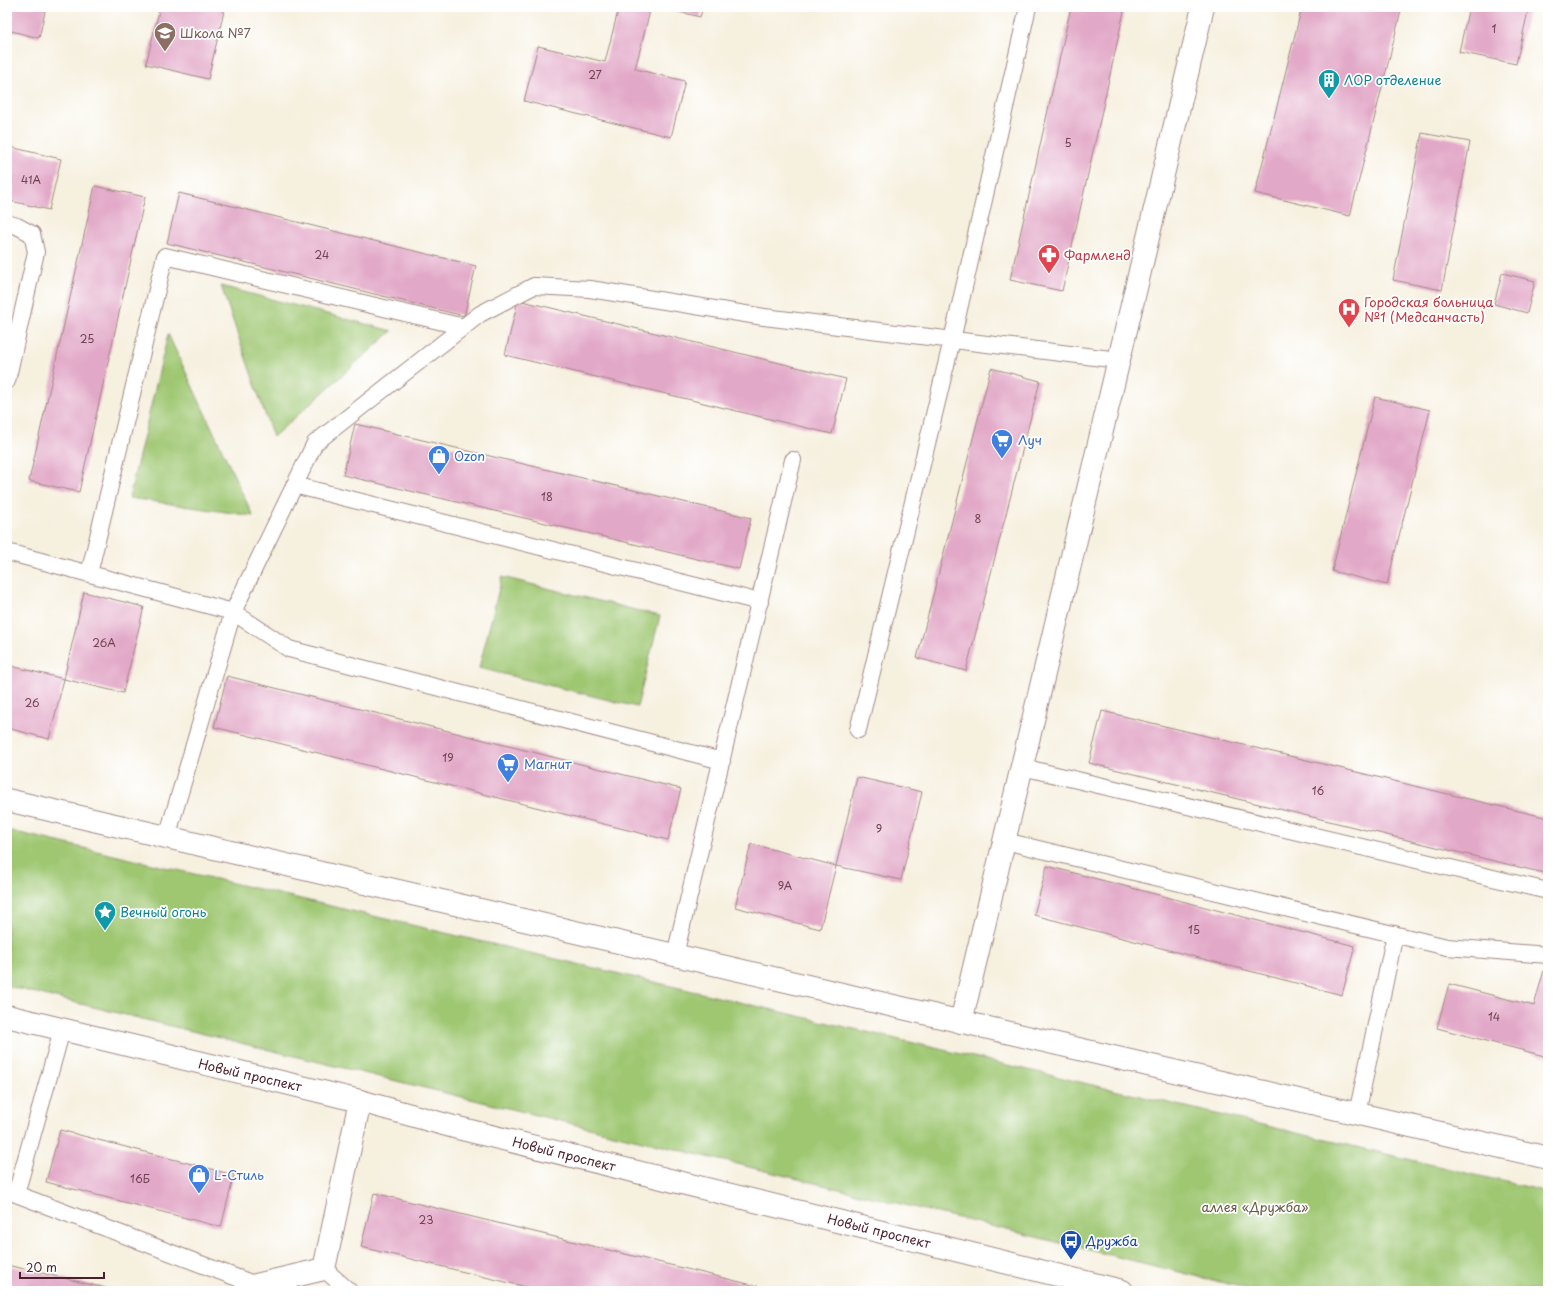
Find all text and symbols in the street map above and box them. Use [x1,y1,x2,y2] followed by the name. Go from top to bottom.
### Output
[152,20,178,53] school or university icon: Школа №7
[1492,20,1497,37] house number: 1
[180,23,251,42] place label: Школа №7
[588,66,602,83] house number: 27
[1316,67,1342,100] building icon: ЛОР отделение
[1344,70,1441,89] place label: ЛОР отделение
[1064,134,1072,151] house number: 5
[21,171,42,188] house number: 41А
[1036,242,1062,275] pharmacy icon: Фармленд
[1064,245,1131,264] place label: Фармленд
[315,246,329,263] house number: 24
[1364,292,1494,326] place label: Городская больница №1 (Медсанчасть)
[1336,296,1362,329] hospital icon: Городская больница №1 (Медсанчасть)
[80,330,94,347] house number: 25
[989,427,1015,460] supermarket icon: Луч
[1018,430,1042,449] place label: Луч
[426,443,452,476] shop icon: Ozon
[454,446,485,465] place label: Ozon
[541,488,553,505] house number: 18
[975,510,982,527] house number: 8
[92,634,116,651] house number: 26А
[24,694,40,711] house number: 26
[442,749,454,766] house number: 19
[495,751,521,784] supermarket icon: Магнит
[524,754,572,773] place label: Магнит
[1312,782,1325,799] house number: 16
[876,820,882,837] house number: 9
[778,877,793,894] house number: 9А
[92,899,118,932] place icon: Вечный огонь
[120,902,207,921] place label: Вечный огонь
[1188,921,1200,938] house number: 15
[1488,1008,1500,1025] house number: 14
[196,1053,304,1096] street label: Новый проспект
[511,1132,618,1176] street label: Новый проспект
[186,1162,212,1195] shop icon: L-Стиль
[214,1165,264,1184] place label: L-Стиль
[130,1170,150,1187] house number: 16Б
[1201,1197,1309,1216] park label: аллея «Дружба»
[826,1209,933,1253] street label: Новый проспект
[419,1211,433,1228] house number: 23
[1058,1228,1084,1261] bus stop icon: Дружба
[1085,1231,1138,1250] place label: Дружба
[20,1254,104,1280] scale bar
[26,1258,57,1276] text: 20 m

